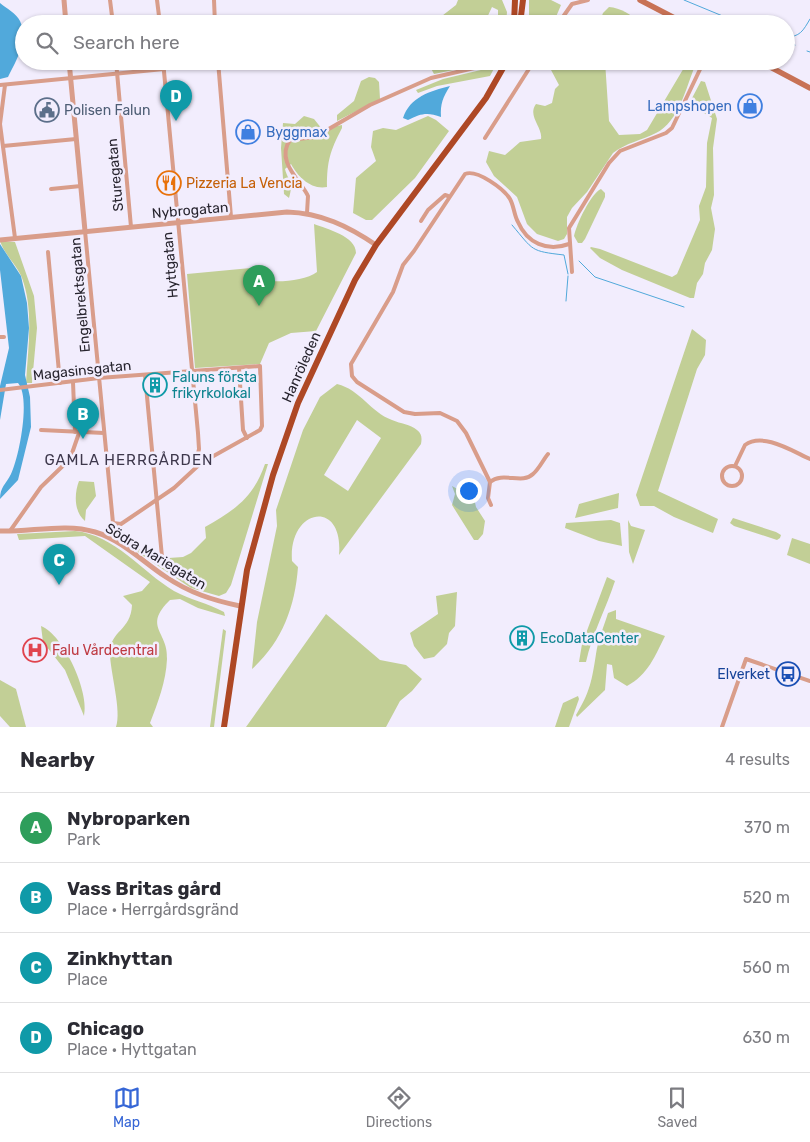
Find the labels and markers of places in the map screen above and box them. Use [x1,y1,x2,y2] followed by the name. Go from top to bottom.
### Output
[160,80,192,121] pin: D
[737,93,763,119] shop icon: Lampshopen
[34,97,60,123] public building icon: Polisen Falun
[647,98,732,115] place label: Lampshopen
[64,102,150,119] place label: Polisen Falun
[235,119,261,145] shop icon: Byggmax
[266,124,328,141] place label: Byggmax
[156,170,182,196] restaurant icon: Pizzeria La Vencia
[186,175,303,192] place label: Pizzeria La Vencia
[243,265,275,306] pin: A
[172,369,257,402] place label: Faluns första frikyrkolokal
[142,372,168,398] building icon: Faluns första frikyrkolokal
[67,398,99,439] pin: B
[43,544,75,585] pin: C
[509,625,535,651] building icon: EcoDataCenter
[540,630,640,647] place label: EcoDataCenter
[22,637,48,663] hospital icon: Falu Vårdcentral
[52,642,158,659] place label: Falu Vårdcentral
[775,661,801,687] bus stop icon: Elverket
[717,666,771,683] place label: Elverket

